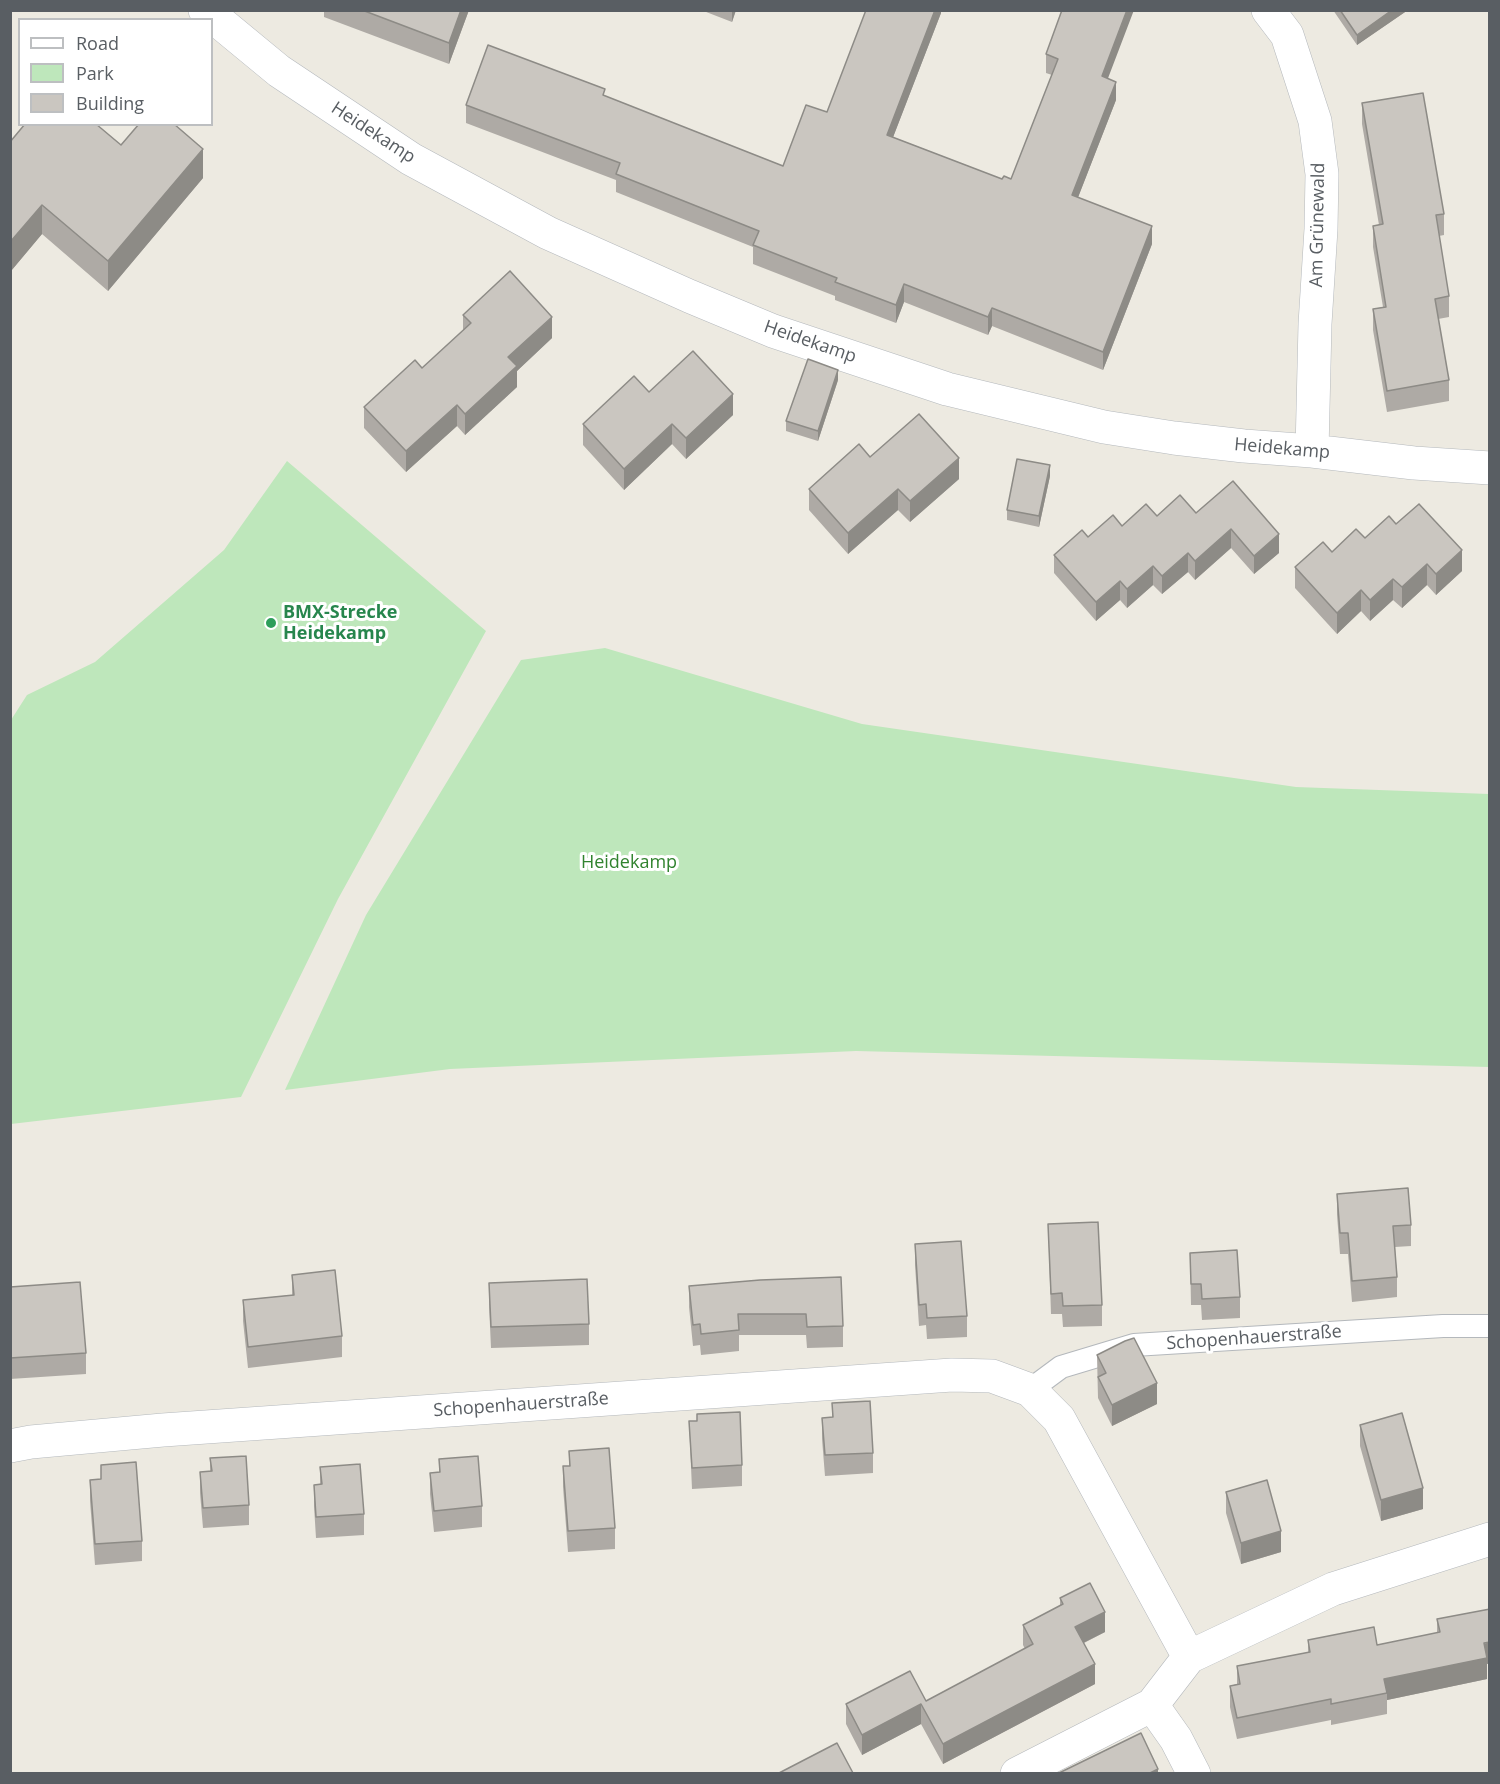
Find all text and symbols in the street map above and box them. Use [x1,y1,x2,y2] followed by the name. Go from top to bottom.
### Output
[18,18,213,126] legend
[76,31,119,55] text: Road
[76,61,114,85] text: Park
[76,91,144,115] text: Building
[327,98,419,168] street label: Heidekamp
[1306,162,1330,288] street label: Am Grünewald
[761,316,859,368] street label: Heidekamp
[1233,434,1331,464] street label: Heidekamp
[283,602,397,644] place label: BMX-Strecke Heidekamp
[264,616,278,630] marker: BMX-Strecke Heidekamp
[581,852,677,874] park label: Heidekamp
[1166,1321,1342,1355] street label: Schopenhauerstraße
[433,1388,609,1422] street label: Schopenhauerstraße

